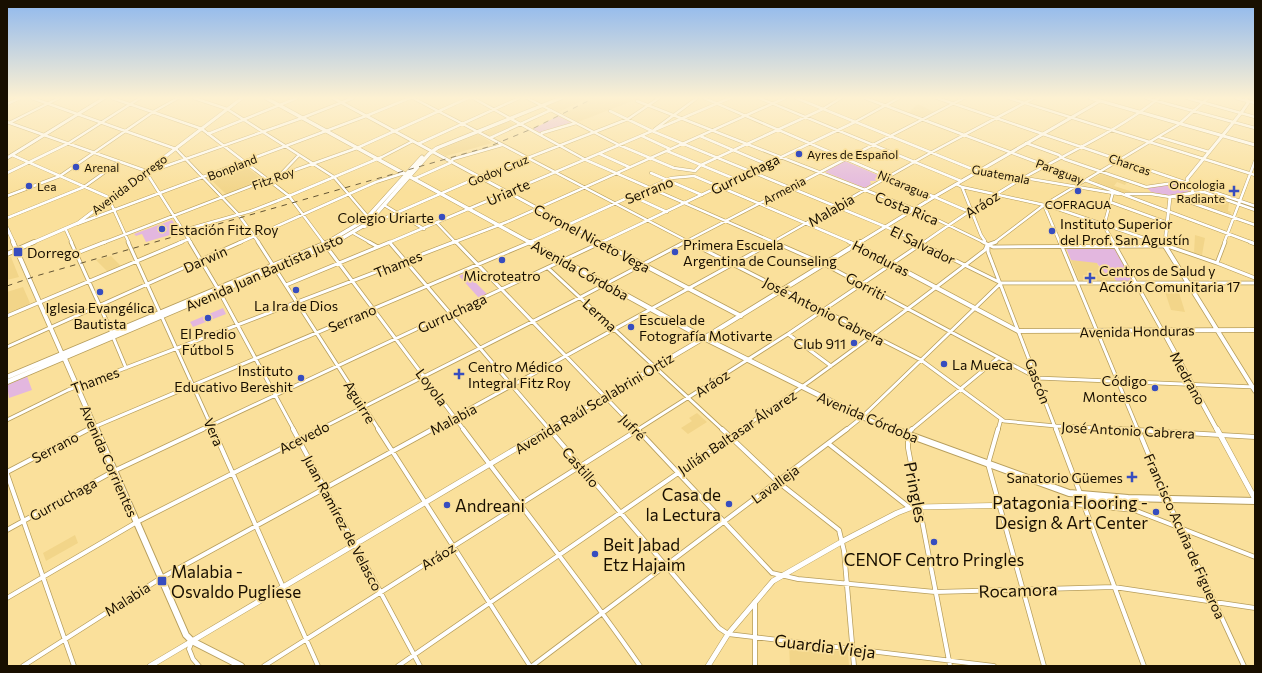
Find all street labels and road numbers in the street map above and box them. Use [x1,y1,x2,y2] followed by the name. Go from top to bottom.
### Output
[708,150,782,198] street label: Gurruchaga
[1107,150,1153,178] street label: Charcas
[89,151,169,217] street label: Avenida Dorrego
[205,151,259,183] street label: Bonpland
[466,152,530,188] street label: Godoy Cruz
[1034,155,1086,187] street label: Paraguay
[971,161,1031,187] street label: Guatemala
[250,164,296,192] street label: Fitz Roy
[876,167,932,201] street label: Nicaragua
[622,173,676,207] street label: Serrano
[760,173,808,207] street label: Armenia
[484,175,532,209] street label: Uriarte
[962,187,1003,221] street label: Aráoz
[873,188,941,228] street label: Costa Rica
[805,190,857,230] street label: Malabia
[531,200,653,276] street label: Coronel Niceto Vega
[888,222,959,268] street label: El Salvador
[182,229,346,315] street label: Avenida Juan Bautista Justo
[528,236,632,304] street label: Avenida Córdoba
[850,236,912,280] street label: Honduras
[181,242,229,276] street label: Darwin
[371,247,425,281] street label: Thames
[843,268,889,304] street label: Gorriti
[761,273,887,349] street label: José Antonio Cabrera
[415,290,489,336] street label: Gurruchaga
[579,295,621,335] street label: Lerma
[326,300,378,336] street label: Serrano
[1079,321,1195,341] street label: Avenida Honduras
[511,349,677,457] street label: Avenida Raúl Scalabrini Ortiz
[1167,349,1209,407] street label: Medrano
[1022,356,1054,406] street label: Gascón
[68,363,122,397] street label: Thames
[412,365,452,409] street label: Loyola
[692,366,732,400] street label: Aráoz
[340,378,380,426] street label: Aguirre
[675,386,799,478] street label: Julián Baltasar Álvarez
[815,388,921,446] street label: Avenida Córdoba
[427,400,479,438] street label: Malabia
[77,402,141,520] street label: Avenida Corrientes
[616,410,650,444] street label: Jufré
[200,415,228,449] street label: Vera
[276,417,332,457] street label: Acevedo
[1061,418,1195,442] street label: José Antonio Cabrera
[29,428,81,466] street label: Serrano
[559,443,603,491] street label: Castillo
[1141,451,1229,621] street label: Francisco Acuña de Figueroa
[300,452,386,594] street label: Juan Ramírez de Velasco
[900,460,932,524] street label: Pringles
[748,461,802,507] street label: Lavalleja
[26,474,100,524] street label: Gurruchaga
[418,539,459,573] street label: Aráoz
[101,578,153,620] street label: Malabia
[978,578,1058,602] street label: Rocamora
[773,629,877,663] street label: Guardia Vieja

